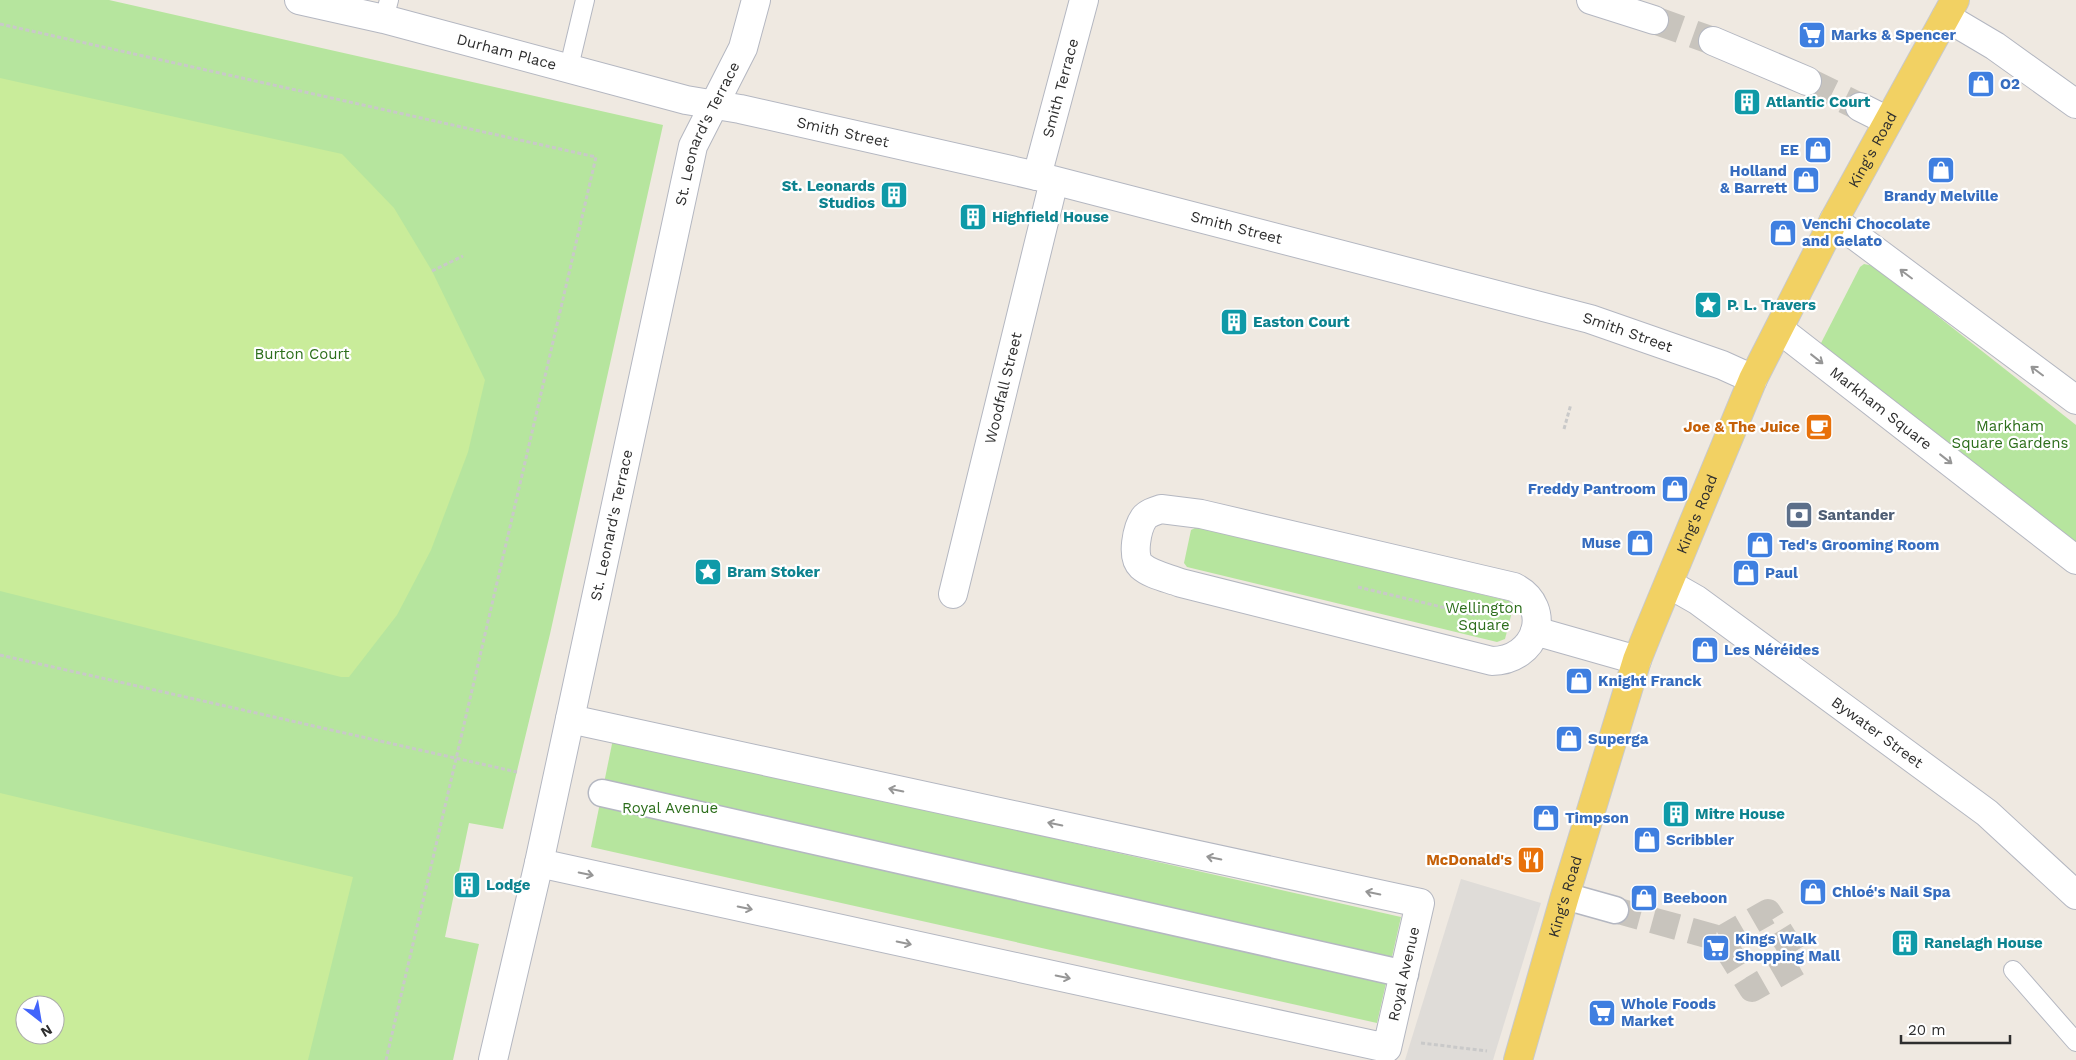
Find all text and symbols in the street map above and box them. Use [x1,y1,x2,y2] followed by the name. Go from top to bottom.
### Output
[1797,20,1827,50] supermarket icon: Marks & Spencer
[1831,26,1957,44] place label: Marks & Spencer
[455,30,559,74] street label: Durham Place
[1039,37,1082,140] street label: Smith Terrace
[671,59,743,207] street label: St. Leonard's Terrace
[1966,69,1996,99] shop icon: O2
[2000,75,2020,93] place label: O2
[1732,87,1762,117] building icon: Atlantic Court
[1766,93,1871,111] place label: Atlantic Court
[1844,108,1901,191] street label: King's Road
[795,113,891,151] street label: Smith Street
[1803,135,1833,165] shop icon: EE
[1780,141,1799,159] place label: EE
[1926,155,1956,185] shop icon: Brandy Melville
[1720,162,1787,197] place label: Holland & Barrett
[1791,165,1821,195] shop icon: Holland & Barrett
[782,177,875,212] place label: St. Leonards Studios
[879,180,909,210] building icon: St. Leonards Studios
[1884,187,1999,205] place label: Brandy Melville
[958,202,988,232] building icon: Highfield House
[1189,207,1285,248] street label: Smith Street
[992,208,1109,226] place label: Highfield House
[1802,215,1931,250] place label: Venchi Chocolate and Gelato
[1768,218,1798,248] shop icon: Venchi Chocolate and Gelato
[1900,269,1914,279] one-way arrow
[1693,290,1723,320] place icon: P. L. Travers
[1727,296,1816,314] place label: P. L. Travers
[1219,307,1249,337] building icon: Easton Court
[1581,309,1676,356] street label: Smith Street
[1253,313,1350,331] place label: Easton Court
[981,330,1026,446] street label: Woodfall Street
[255,345,350,363] park label: Burton Court
[1810,354,1824,364] one-way arrow
[1826,363,1935,454] street label: Markham Square
[2030,366,2044,376] one-way arrow
[1804,412,1834,442] cafe icon: Joe & The Juice
[1952,417,2069,452] park label: Markham Square Gardens
[1683,418,1800,436] place label: Joe & The Juice
[587,448,637,602] street label: St. Leonard's Terrace
[1939,453,1952,464] one-way arrow
[1673,472,1721,557] street label: King's Road
[1660,474,1690,504] shop icon: Freddy Pantroom
[1528,480,1656,498] place label: Freddy Pantroom
[1784,500,1814,530] bank icon: Santander
[1818,506,1895,524] place label: Santander
[1625,528,1655,558] shop icon: Muse
[1745,530,1775,560] shop icon: Ted's Grooming Room
[1581,534,1621,552] place label: Muse
[1779,536,1939,554] place label: Ted's Grooming Room
[693,557,723,587] place icon: Bram Stoker
[1731,558,1761,588] shop icon: Paul
[727,563,821,581] place label: Bram Stoker
[1765,564,1798,582] place label: Paul
[1445,599,1523,634] park label: Wellington Square
[1690,635,1720,665] shop icon: Les Néréides
[1724,641,1819,659] place label: Les Néréides
[1564,666,1594,696] shop icon: Knight Franck
[1598,672,1702,690] place label: Knight Franck
[1828,693,1927,772] street label: Bywater Street
[1554,724,1584,754] shop icon: Superga
[1588,730,1649,748] place label: Superga
[889,784,905,794] one-way arrow
[622,799,718,817] park label: Royal Avenue
[1661,799,1691,829] building icon: Mitre House
[1531,803,1561,833] shop icon: Timpson
[1695,805,1785,823] place label: Mitre House
[1565,809,1629,827] place label: Timpson
[1048,819,1064,828] one-way arrow
[1632,825,1662,855] shop icon: Scribbler
[1666,831,1734,849] place label: Scribbler
[1516,845,1546,875] restaurant icon: McDonald's
[1426,851,1512,869] place label: McDonald's
[1206,853,1222,862] one-way arrow
[1545,854,1586,940] street label: King's Road
[452,870,482,900] building icon: Lodge
[578,870,594,879] one-way arrow
[486,876,531,894] place label: Lodge
[1798,877,1828,907] shop icon: Chloé's Nail Spa
[1629,883,1659,913] shop icon: Beeboon
[1832,883,1951,901] place label: Chloé's Nail Spa
[1365,888,1381,897] one-way arrow
[1663,889,1727,907] place label: Beeboon
[737,904,753,914] one-way arrow
[1384,925,1423,1023] street label: Royal Avenue
[1890,928,1920,958] building icon: Ranelagh House
[1735,930,1840,965] place label: Kings Walk Shopping Mall
[1701,933,1731,963] supermarket icon: Kings Walk Shopping Mall
[1924,934,2043,952] place label: Ranelagh House
[895,939,911,948] one-way arrow
[1054,973,1070,983] one-way arrow
[15,995,65,1045] north arrow
[1621,995,1716,1030] place label: Whole Foods Market
[1587,998,1617,1028] supermarket icon: Whole Foods Market
[1901,1012,2010,1044] scale bar
[1908,1021,1946,1039] text: 20 m
[38,1022,55,1041] text: N

